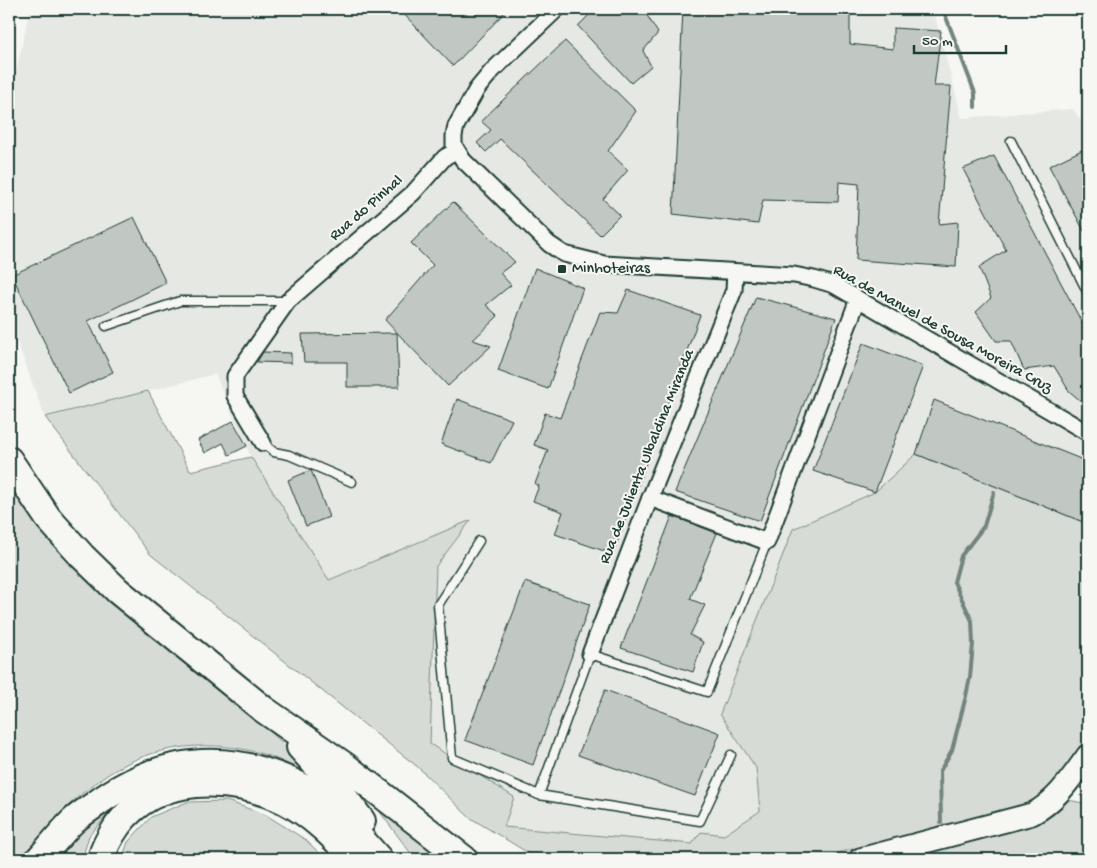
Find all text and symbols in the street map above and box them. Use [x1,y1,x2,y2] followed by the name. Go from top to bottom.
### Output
[914,22,1007,54] scale bar
[922,33,953,51] text: 50 m
[326,172,408,246] street label: Rua do Pinhal
[572,260,651,279] place label: Minhoteiras
[829,262,1056,399] street label: Rua de Manuel de Sousa Moreira Cruz
[556,263,568,275] marker: Minhoteiras
[596,346,700,567] street label: Rua de Julienta Ulbaldina Miranda

